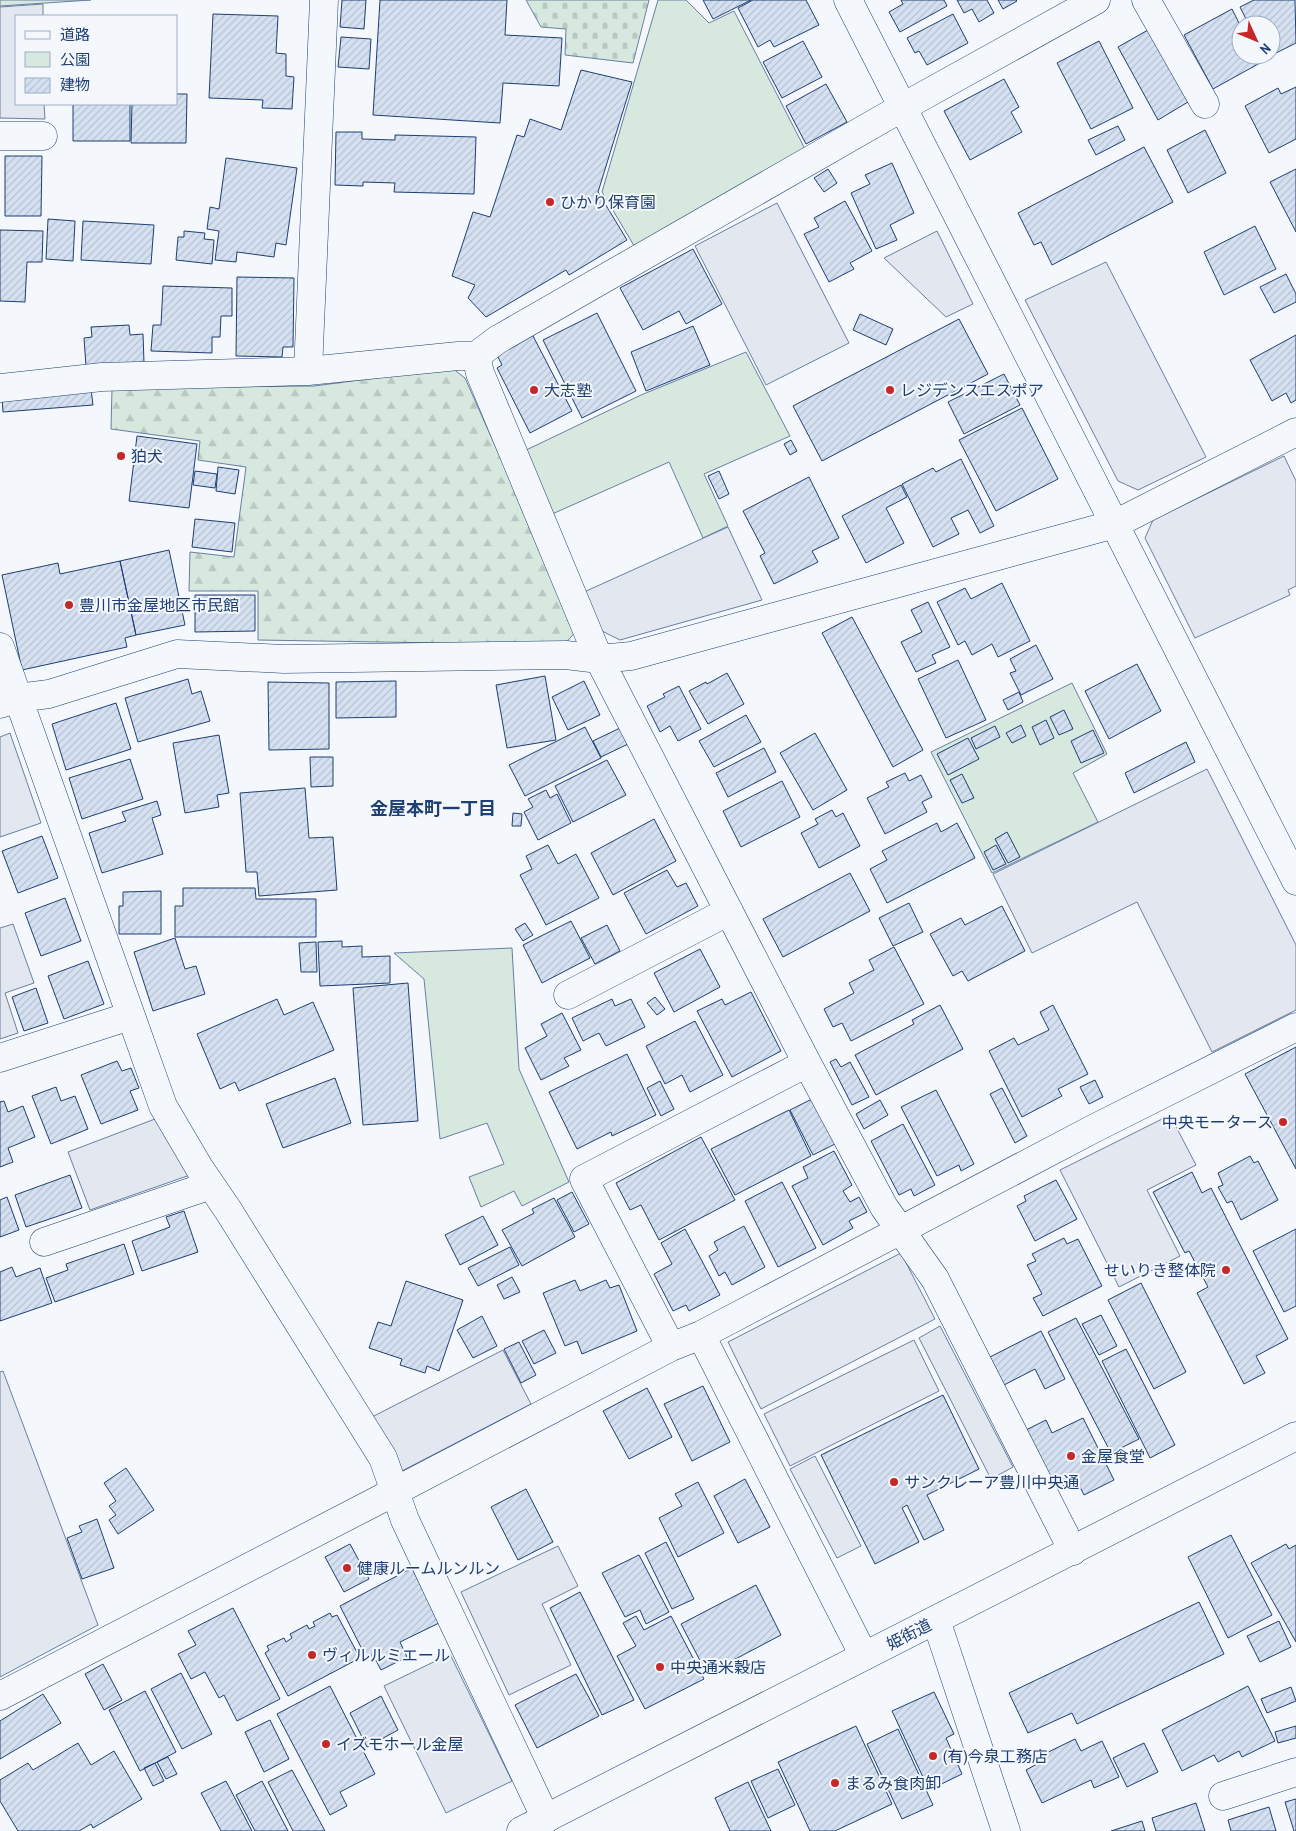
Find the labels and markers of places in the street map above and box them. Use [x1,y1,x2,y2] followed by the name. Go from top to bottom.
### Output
[560,191,656,213] place label: ひかり保育園
[544,196,556,208] marker: ひかり保育園
[544,379,592,401] place label: 大志塾
[900,379,1044,401] place label: レジデンスエスポア
[528,384,540,396] marker: 大志塾
[884,384,896,396] marker: レジデンスエスポア
[131,445,163,467] place label: 狛犬
[115,450,127,462] marker: 狛犬
[79,594,239,616] place label: 豊川市金屋地区市民館
[63,599,75,611] marker: 豊川市金屋地区市民館
[1162,1111,1273,1133] place label: 中央モータース
[1277,1116,1289,1128] marker: 中央モータース
[1104,1259,1216,1281] place label: せいりき整体院
[1220,1264,1232,1276] marker: せいりき整体院
[1081,1445,1145,1467] place label: 金屋食堂
[1065,1450,1077,1462] marker: 金屋食堂
[904,1471,1079,1493] place label: サンクレーア豊川中央通
[888,1476,900,1488] marker: サンクレーア豊川中央通
[357,1557,500,1579] place label: 健康ルームルンルン
[341,1562,353,1574] marker: 健康ルームルンルン
[322,1644,450,1666] place label: ヴィルルミエール
[306,1649,318,1661] marker: ヴィルルミエール
[670,1656,766,1678] place label: 中央通米穀店
[654,1661,666,1673] marker: 中央通米穀店
[336,1733,464,1755] place label: イズモホール金屋
[320,1738,332,1750] marker: イズモホール金屋
[943,1745,1048,1767] place label: (有)今泉工務店
[927,1750,939,1762] marker: (有)今泉工務店
[845,1772,941,1794] place label: まるみ食肉卸
[829,1777,841,1789] marker: まるみ食肉卸

